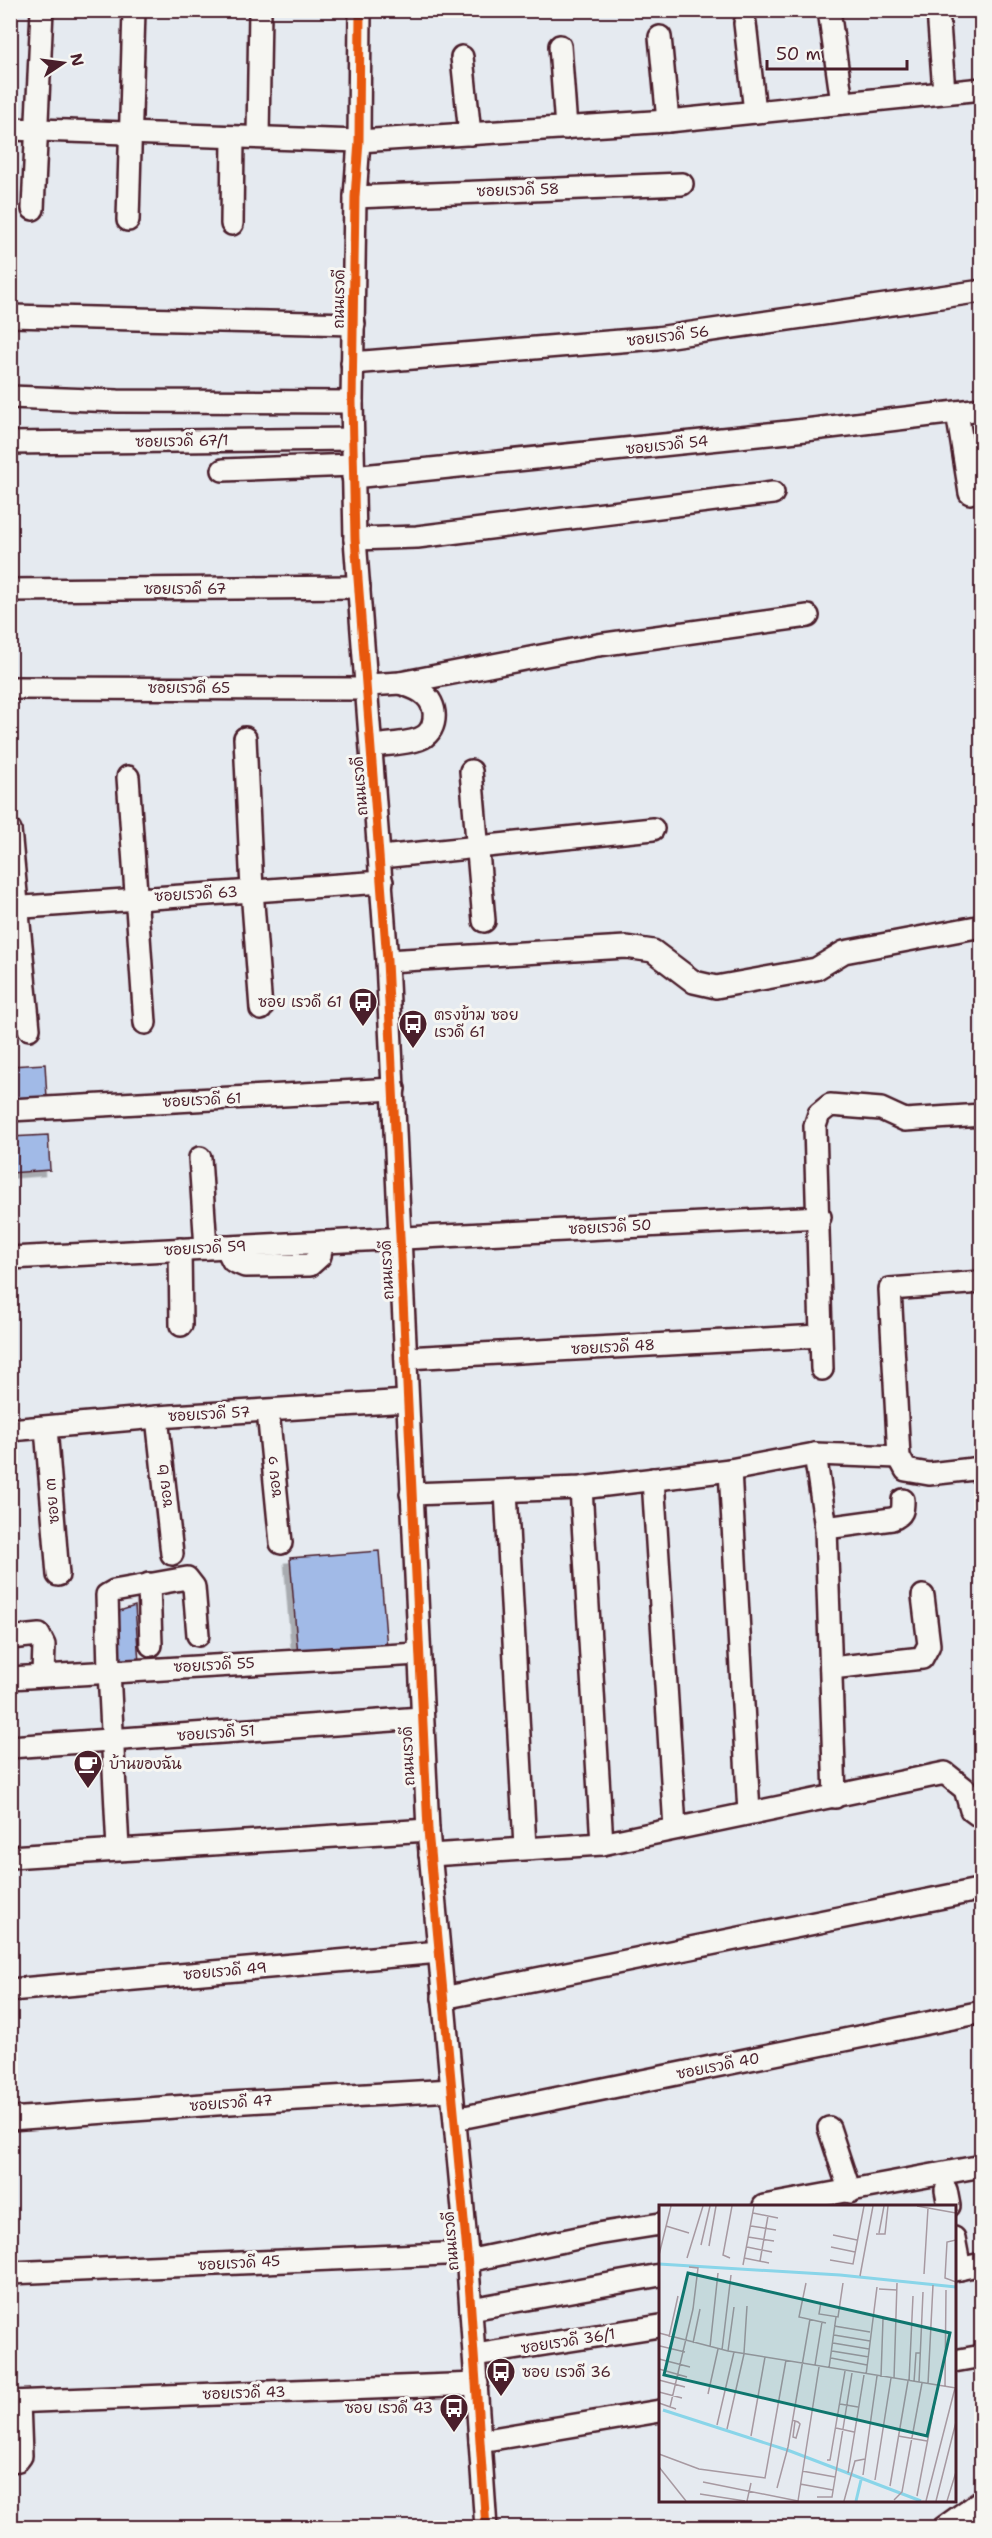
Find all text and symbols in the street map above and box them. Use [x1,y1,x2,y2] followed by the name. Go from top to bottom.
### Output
[33,33,93,93] north arrow
[767,33,906,71] scale bar
[776,42,821,66] text: 50 m
[65,51,89,68] text: N
[476,179,560,201] street label: ซอยเรวดี 58
[328,269,350,329] street label: ถนนเรวดี
[626,321,710,351] street label: ซอยเรวดี 56
[135,430,229,452] street label: ซอยเรวดี 67/1
[625,431,709,459] street label: ซอยเรวดี 54
[144,579,226,599] street label: ซอยเรวดี 67
[148,678,230,698] street label: ซอยเรวดี 65
[347,756,373,816] street label: ถนนเรวดี
[154,882,238,906] street label: ซอยเรวดี 63
[347,986,379,1028] bus stop icon: ซอย เรวดี 61
[258,992,342,1012] place label: ซอย เรวดี 61
[434,1005,519,1042] place label: ตรงข้าม ซอย เรวดี 61
[397,1008,429,1050] bus stop icon: ตรงข้าม ซอย เรวดี 61
[162,1088,242,1112] street label: ซอยเรวดี 61
[568,1215,652,1239] street label: ซอยเรวดี 50
[163,1236,247,1260] street label: ซอยเรวดี 59
[375,1240,399,1300] street label: ถนนเรวดี
[571,1335,655,1359] street label: ซอยเรวดี 48
[167,1402,251,1426] street label: ซอยเรวดี 57
[262,1455,286,1499] street label: ซอย ๑
[153,1463,177,1509] street label: ซอย ๒
[40,1477,64,1525] street label: ซอย ๓
[173,1653,255,1677] street label: ซอยเรวดี 55
[176,1720,256,1746] street label: ซอยเรวดี 51
[396,1726,420,1786] street label: ถนนเรวดี
[72,1748,104,1790] cafe icon: บ้านของฉัน
[109,1754,182,1774] place label: บ้านของฉัน
[182,1957,268,1985] street label: ซอยเรวดี 49
[675,2048,761,2084] street label: ซอยเรวดี 40
[189,2090,273,2116] street label: ซอยเรวดี 47
[659,2205,956,2502] inset map
[438,2211,464,2271] street label: ถนนเรวดี
[197,2251,281,2275] street label: ซอยเรวดี 45
[519,2324,617,2358] street label: ซอยเรวดี 36/1
[485,2356,517,2398] bus stop icon: ซอย เรวดี 36
[522,2362,611,2382] place label: ซอย เรวดี 36
[202,2382,286,2404] street label: ซอยเรวดี 43
[438,2392,470,2434] bus stop icon: ซอย เรวดี 43
[345,2398,433,2418] place label: ซอย เรวดี 43

